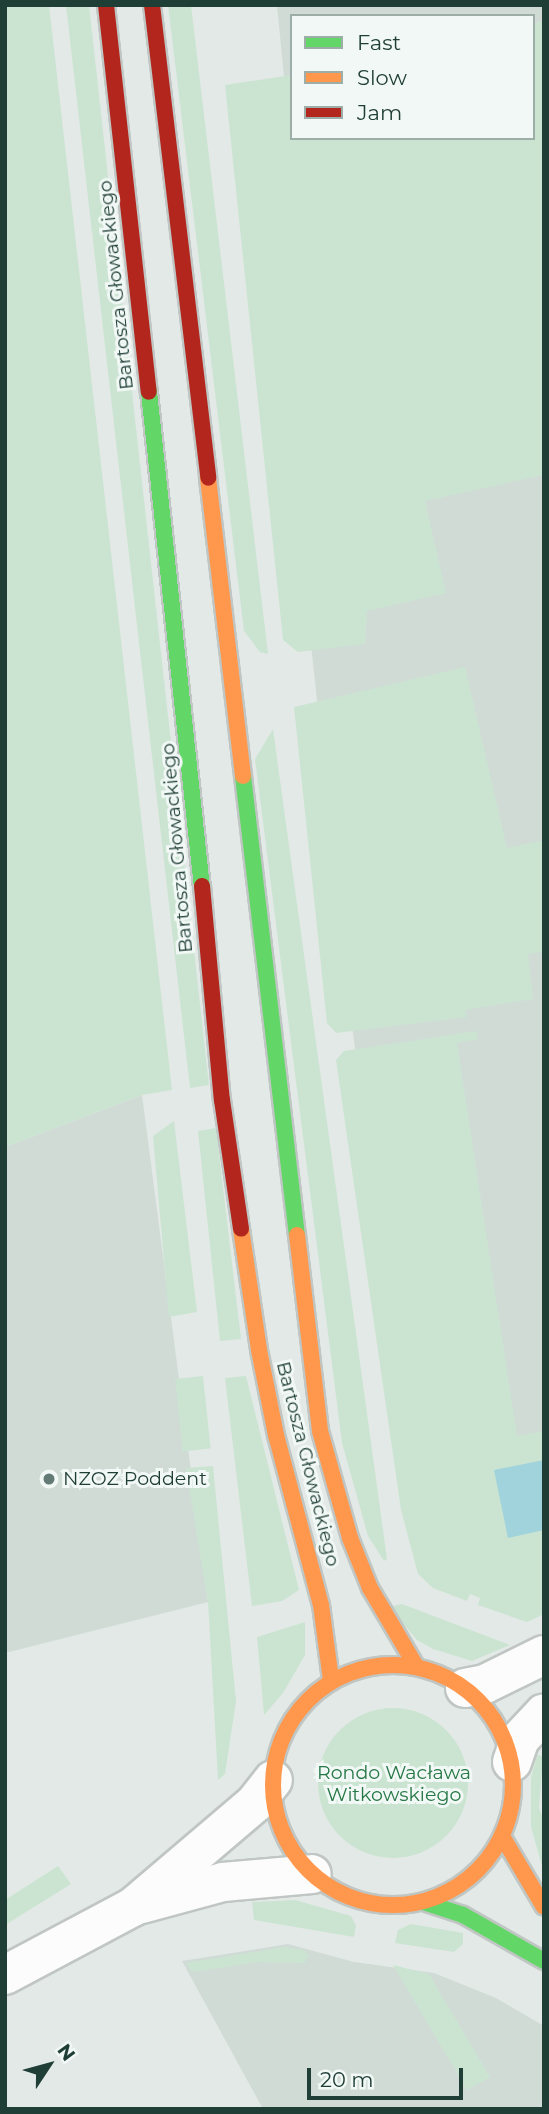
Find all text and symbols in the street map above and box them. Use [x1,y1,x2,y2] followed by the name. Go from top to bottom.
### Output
[290,14,535,140] legend
[357,30,401,55] text: Fast
[357,65,407,90] text: Slow
[357,100,402,125] text: Jam
[94,179,138,391] street label: Bartosza Głowackiego
[156,742,198,954] street label: Bartosza Głowackiego
[271,1359,345,1569] street label: Bartosza Głowackiego
[63,1468,207,1490] place label: NZOZ Poddent
[41,1471,57,1487] marker: NZOZ Poddent
[317,1762,471,1806] park label: Rondo Wacława Witkowskiego
[14,2030,84,2100] north arrow
[53,2039,80,2065] text: N
[311,2054,467,2098] scale bar
[320,2067,374,2092] text: 20 m

